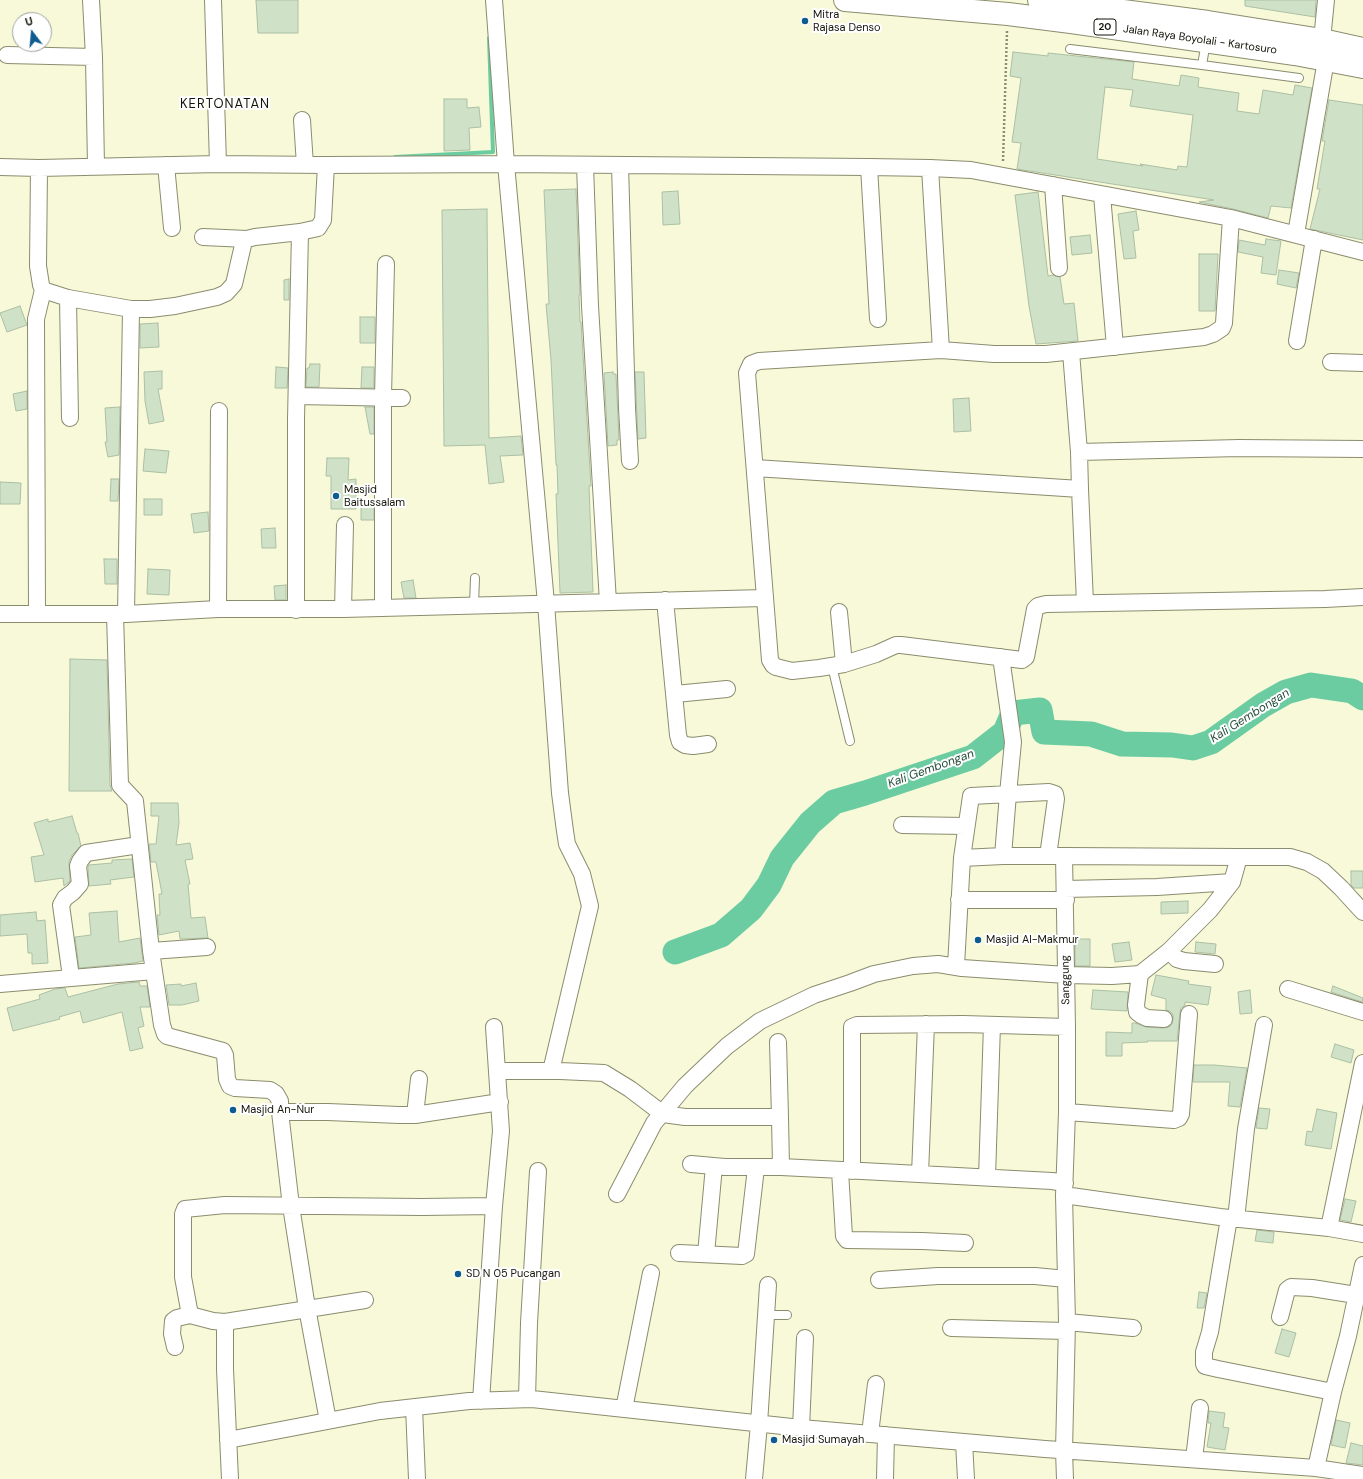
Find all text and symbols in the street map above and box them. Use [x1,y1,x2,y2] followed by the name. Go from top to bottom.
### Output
[813,8,881,34] place label: Mitra Rajasa Denso
[12,12,52,52] north arrow
[23,14,35,29] text: U
[800,16,810,26] marker: Mitra Rajasa Denso
[1094,19,1116,35] road number: 20
[1122,23,1278,57] street label: Jalan Raya Boyolali - Kartosuro
[180,97,270,113] district label: KERTONATAN
[344,483,405,509] place label: Masjid Baitussalam
[331,491,341,501] marker: Masjid Baitussalam
[1208,686,1292,746] water label: Kali Gembongan
[886,747,976,791] water label: Kali Gembongan
[986,933,1079,947] place label: Masjid Al-Makmur
[973,935,983,945] marker: Masjid Al-Makmur
[1059,955,1073,1005] street label: Sanggung
[241,1103,314,1117] place label: Masjid An-Nur
[228,1105,238,1115] marker: Masjid An-Nur
[466,1267,560,1281] place label: SD N 05 Pucangan
[453,1269,463,1279] marker: SD N 05 Pucangan
[782,1433,864,1447] place label: Masjid Sumayah
[769,1435,779,1445] marker: Masjid Sumayah

